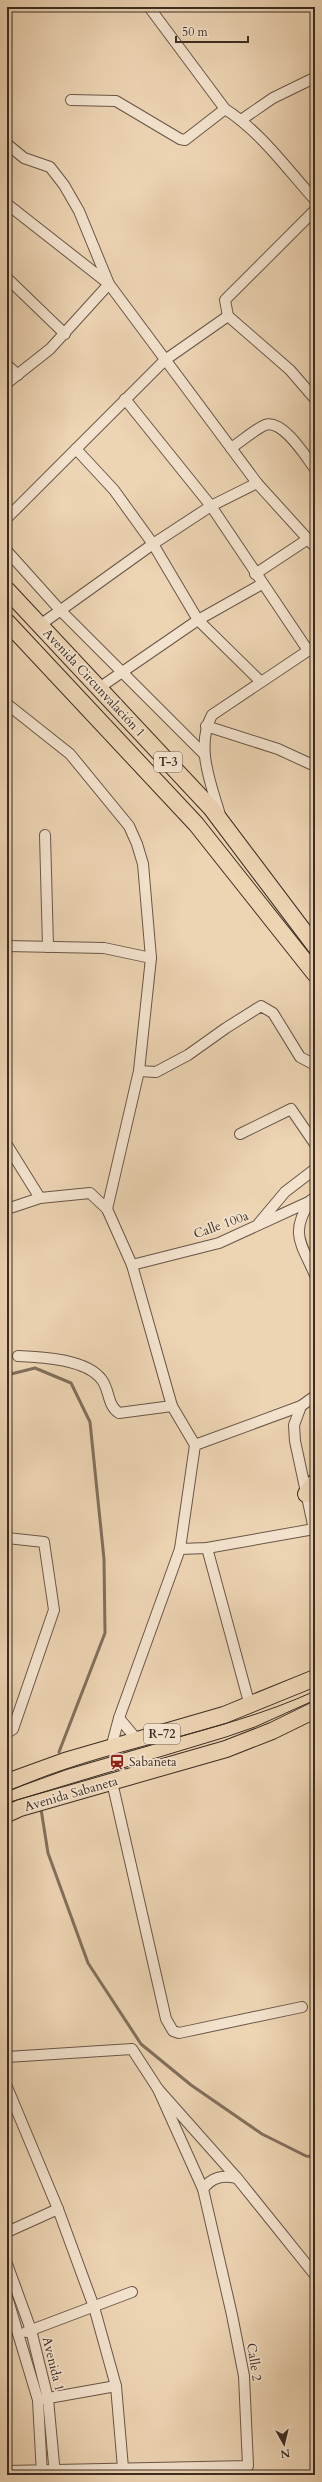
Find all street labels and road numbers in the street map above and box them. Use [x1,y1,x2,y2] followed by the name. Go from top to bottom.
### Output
[39,625,149,741] street label: Avenida Circunvalación 1
[154,752,182,772] road number: T-3
[191,1207,251,1243] street label: Calle 100a
[144,1724,180,1744] road number: R-72
[22,1772,120,1816] street label: Avenida Sabaneta
[38,2335,68,2393] street label: Avenida 1
[242,2342,266,2383] street label: Calle 2

